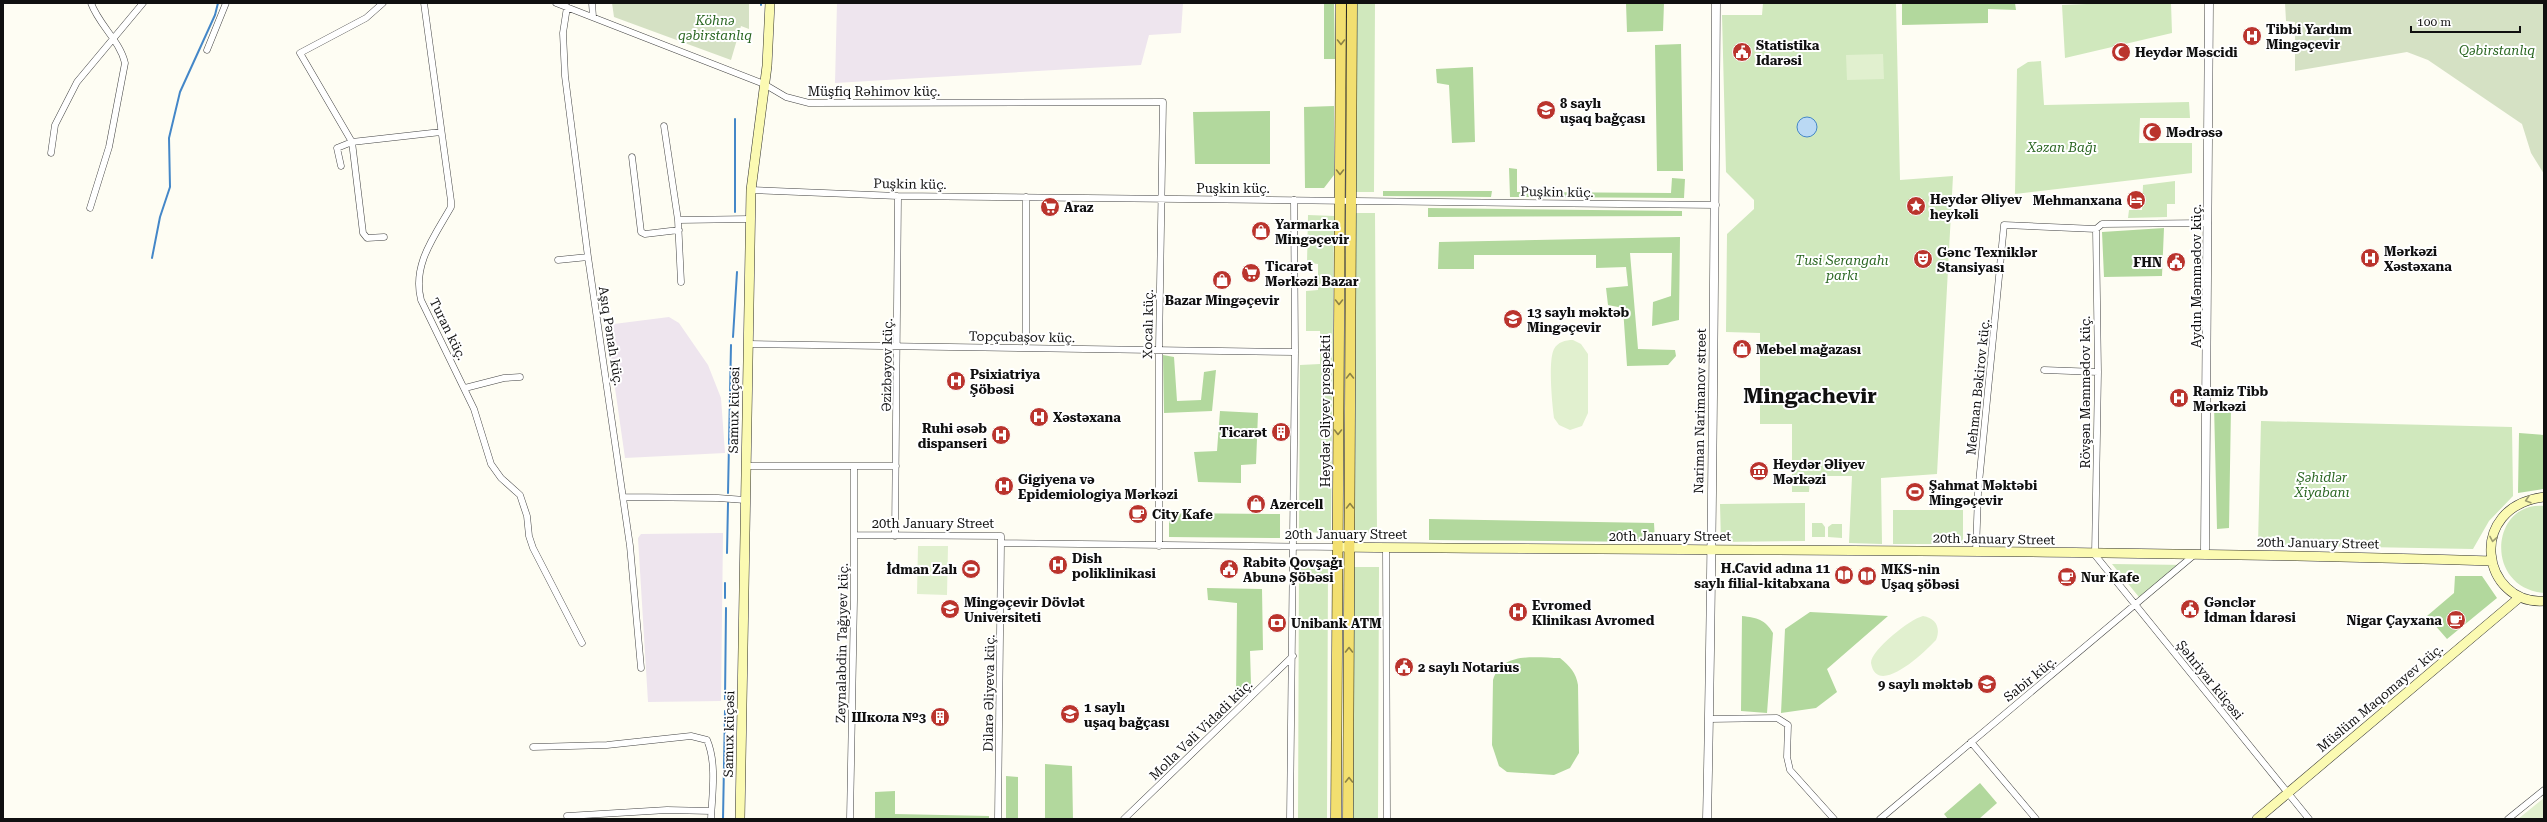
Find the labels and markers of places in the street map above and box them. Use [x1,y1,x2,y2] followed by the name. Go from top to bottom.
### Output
[2266,22,2352,52] place label: Tibbi Yardım Mingəçevir
[2241,25,2263,47] hospital icon: Tibbi Yardım Mingəçevir
[1756,38,1820,68] place label: Statistika Idarəsi
[1731,41,1753,63] public building icon: Statistika Idarəsi
[2110,41,2132,63] mosque icon: Heydər Məscidi
[2135,45,2238,60] place label: Heydər Məscidi
[1560,96,1646,126] place label: 8 saylı uşaq bağçası
[1535,99,1557,121] school or university icon: 8 saylı uşaq bağçası
[2141,121,2163,143] mosque icon: Mədrəsə
[2166,125,2223,140] place label: Mədrəsə
[2125,189,2147,211] hotel icon: Mehmanxana
[1930,192,2022,222] place label: Heydər Əliyev heykəli
[2033,193,2122,208] place label: Mehmanxana
[1905,195,1927,217] place icon: Heydər Əliyev heykəli
[1039,196,1061,218] supermarket icon: Araz
[1064,200,1094,215] place label: Araz
[1275,217,1349,247] place label: Yarmarka Mingəçevir
[1250,220,1272,242] shop icon: Yarmarka Mingəçevir
[2384,244,2452,274] place label: Mərkəzi Xəstəxana
[1937,245,2037,275] place label: Gənc Texniklər Stansiyası
[2359,247,2381,269] hospital icon: Mərkəzi Xəstəxana
[1912,248,1934,270] theatre icon: Gənc Texniklər Stansiyası
[2165,251,2187,273] public building icon: FHN
[2133,255,2162,270] place label: FHN
[1265,259,1359,289] place label: Ticarət Mərkəzi Bazar
[1240,262,1262,284] supermarket icon: Ticarət Mərkəzi Bazar
[1211,269,1233,291] shop icon: Bazar Mingəçevir
[1165,293,1279,308] place label: Bazar Mingəçevir
[1527,305,1630,335] place label: 13 saylı məktəb Mingəçevir
[1502,308,1524,330] school or university icon: 13 saylı məktəb Mingəçevir
[1731,338,1753,360] shop icon: Mebel mağazası
[1756,342,1862,357] place label: Mebel mağazası
[970,367,1041,397] place label: Psixiatriya Şöbəsi
[945,370,967,392] hospital icon: Psixiatriya Şöbəsi
[2193,384,2269,414] place label: Ramiz Tibb Mərkəzi
[2168,387,2190,409] hospital icon: Ramiz Tibb Mərkəzi
[1028,406,1050,428] hospital icon: Xəstəxana
[1053,410,1121,425] place label: Xəstəxana
[918,421,988,451] place label: Ruhi əsəb dispanseri
[1270,421,1292,443] building icon: Ticarət
[990,424,1012,446] hospital icon: Ruhi əsəb dispanseri
[1219,425,1268,440] place label: Ticarət
[1773,457,1865,487] place label: Heydər Əliyev Mərkəzi
[1748,460,1770,482] museum icon: Heydər Əliyev Mərkəzi
[1018,472,1178,502] place label: Gigiyena və Epidemiologiya Mərkəzi
[993,475,1015,497] hospital icon: Gigiyena və Epidemiologiya Mərkəzi
[1929,478,2038,508] place label: Şahmat Məktəbi Mingəçevir
[1904,481,1926,503] sports icon: Şahmat Məktəbi Mingəçevir
[1245,493,1267,515] shop icon: Azercell
[1270,497,1324,512] place label: Azercell
[1127,503,1149,525] cafe icon: City Kafe
[1152,507,1213,522] place label: City Kafe
[1072,551,1156,581] place label: Dish poliklinikasi
[1047,554,1069,576] hospital icon: Dish poliklinikasi
[1243,555,1343,585] place label: Rabitə Qovşağı Abunə Şöbəsi
[960,558,982,580] sports icon: İdman Zalı
[1218,558,1240,580] public building icon: Rabitə Qovşağı Abunə Şöbəsi
[887,561,958,577] place label: İdman Zalı
[1694,561,1830,591] place label: H.Cavid adına 11 saylı filial-kitabxana
[1881,562,1960,592] place label: MKS-nin Uşaq şöbəsi
[1833,564,1855,586] library icon: H.Cavid adına 11 saylı filial-kitabxana
[1856,565,1878,587] library icon: MKS-nin Uşaq şöbəsi
[2056,566,2078,588] cafe icon: Nur Kafe
[2081,570,2140,585] place label: Nur Kafe
[964,595,1086,625] place label: Mingəçevir Dövlət Universiteti
[2204,595,2296,625] place label: Gənclər İdman İdarəsi
[939,598,961,620] school or university icon: Mingəçevir Dövlət Universiteti
[1532,598,1655,628] place label: Evromed Klinikası Avromed
[2179,598,2201,620] public building icon: Gənclər İdman İdarəsi
[1507,601,1529,623] hospital icon: Evromed Klinikası Avromed
[2445,609,2467,631] cafe icon: Nigar Çayxana
[1266,612,1288,634] bank icon: Unibank ATM
[2347,613,2442,628] place label: Nigar Çayxana
[1291,616,1382,631] place label: Unibank ATM
[1393,656,1415,678] public building icon: 2 saylı Notarius
[1418,660,1519,675] place label: 2 saylı Notarius
[1976,673,1998,695] school or university icon: 9 saylı məktəb
[1878,677,1973,692] place label: 9 saylı məktəb
[1084,700,1170,730] place label: 1 saylı uşaq bağçası
[1059,703,1081,725] school or university icon: 1 saylı uşaq bağçası
[929,706,951,728] building icon: Школа №3
[851,710,926,725] place label: Школа №3

